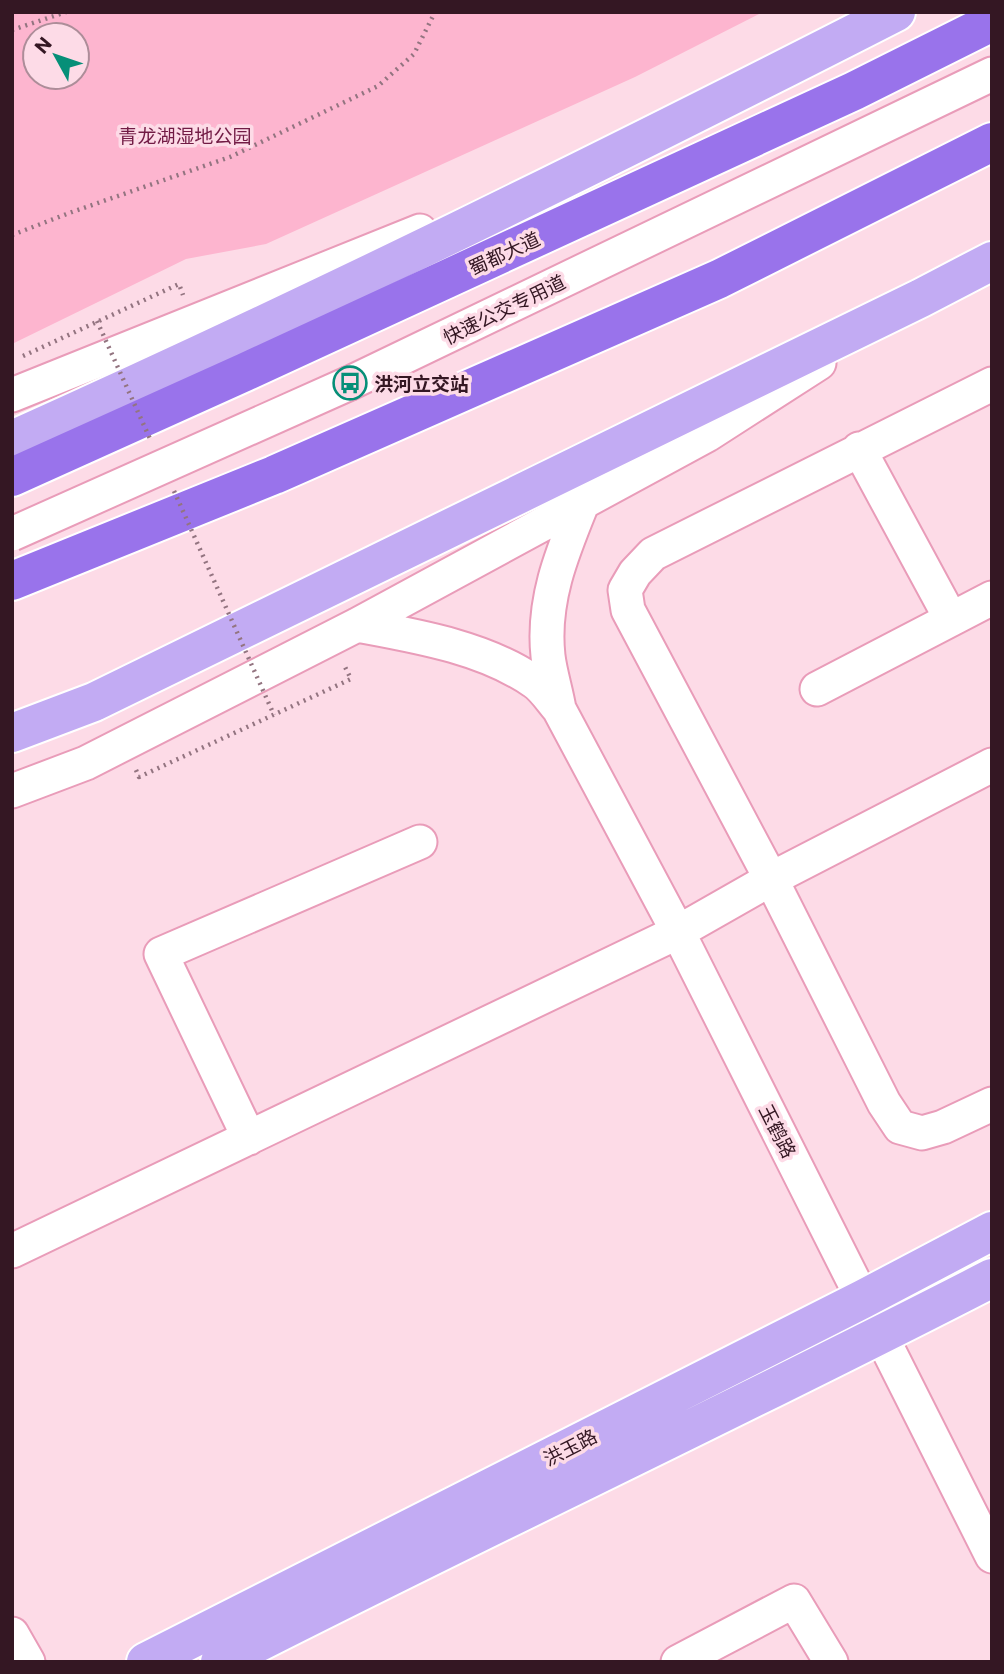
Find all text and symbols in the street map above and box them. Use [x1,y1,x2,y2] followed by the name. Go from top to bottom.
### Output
[21,21,91,91] north arrow
[29,32,56,58] text: N
[118,124,252,147] park label: 青龙湖湿地公园
[465,227,543,279] street label: 蜀都大道
[439,270,569,348] street label: 快速公交专用道
[331,364,369,402] bus stop icon: 洪河立交站
[374,372,469,395] place label: 洪河立交站
[755,1100,801,1162] street label: 玉鹤路
[539,1424,601,1470] street label: 洪玉路

